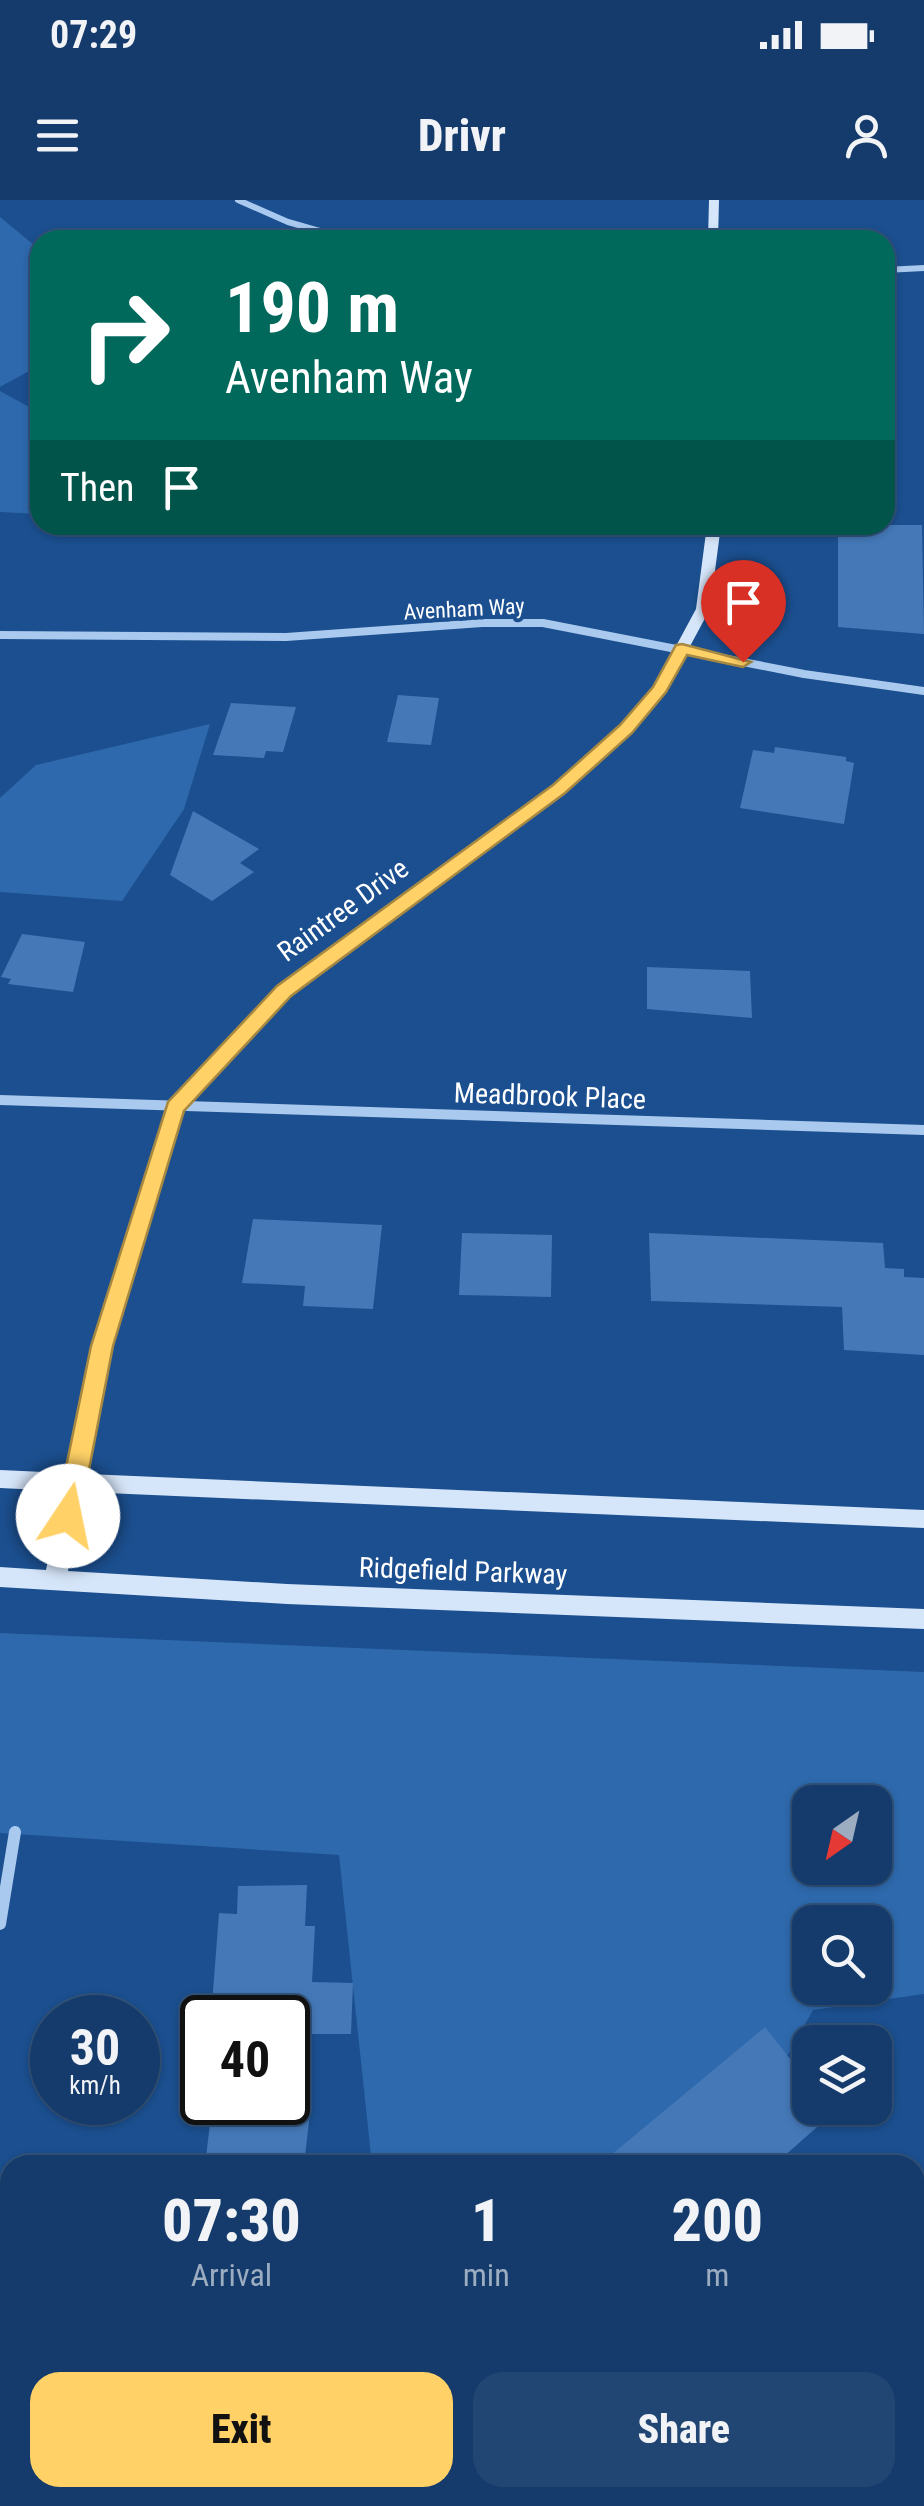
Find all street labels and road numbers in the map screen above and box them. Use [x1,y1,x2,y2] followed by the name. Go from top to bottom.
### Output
[403,593,525,625] street label: Avenham Way
[271,852,415,968] street label: Raintree Drive
[453,1076,647,1116] street label: Meadbrook Place
[358,1551,568,1591] street label: Ridgefield Parkway

